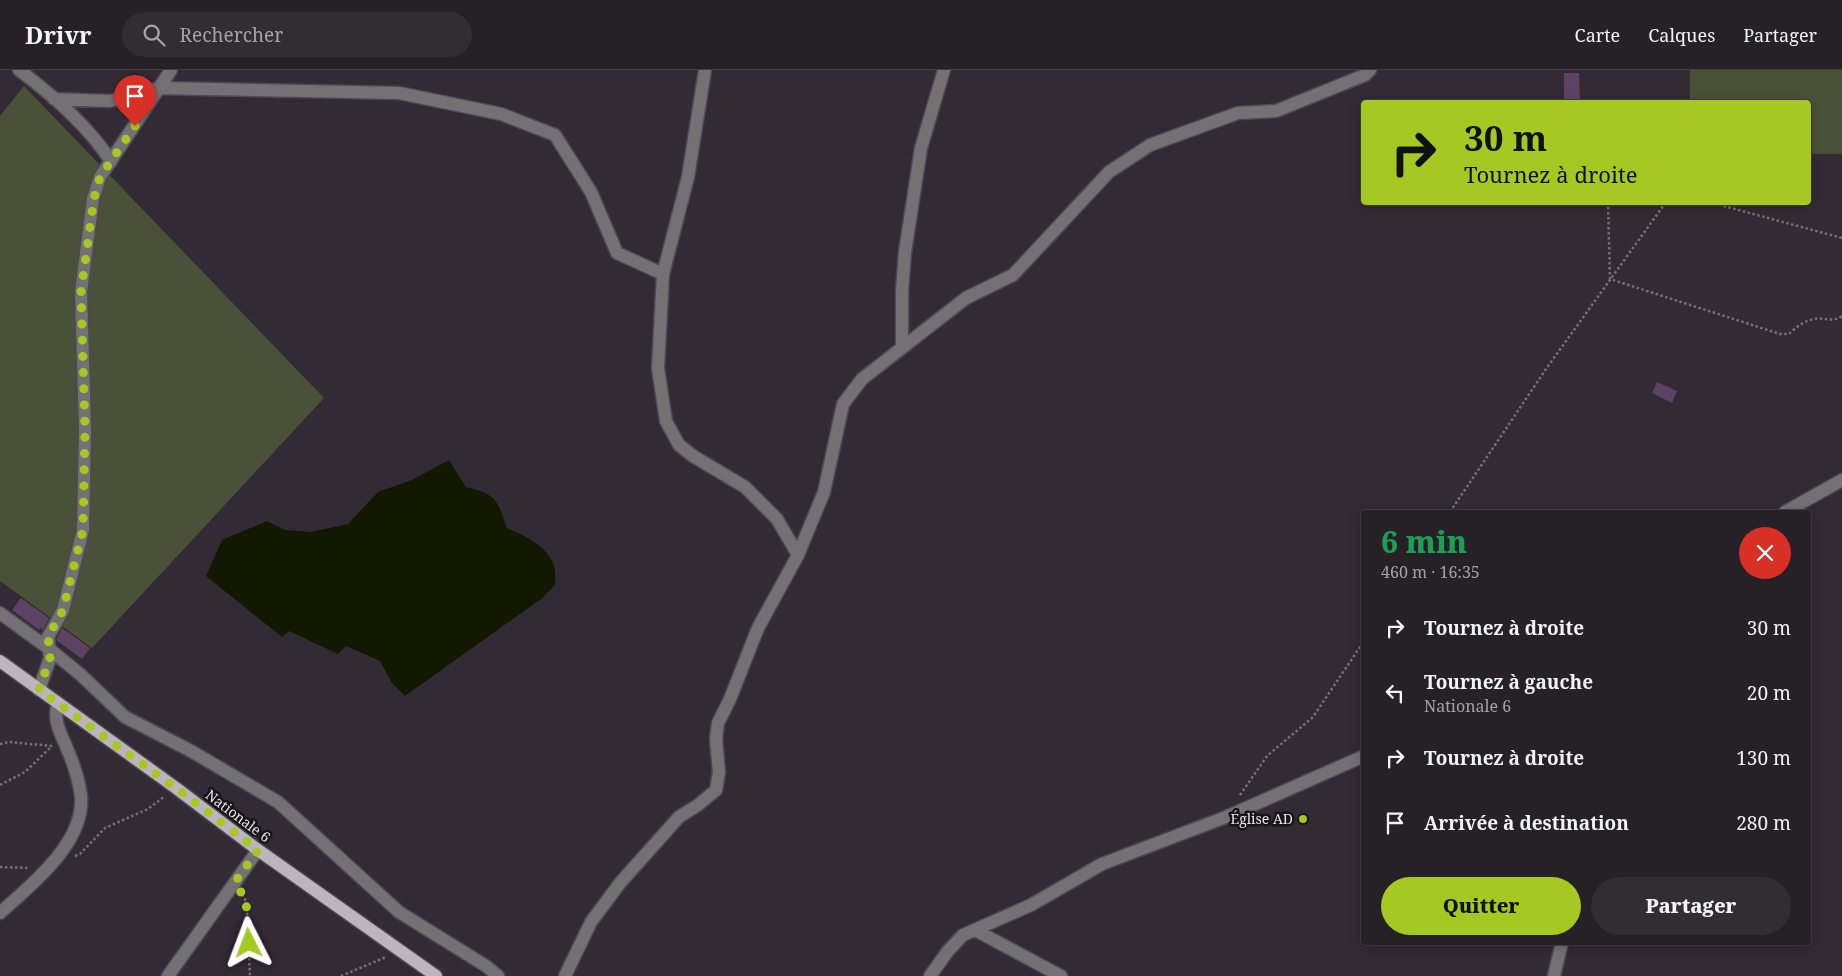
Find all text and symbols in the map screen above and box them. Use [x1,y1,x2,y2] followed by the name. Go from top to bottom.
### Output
[122,12,472,57] search box
[25,18,92,51] text: Drivr
[140,21,168,49] icon: search
[180,22,283,48] text: Rechercher
[1575,23,1620,47] text: Carte
[1648,23,1715,47] text: Calques
[1743,23,1817,47] text: Partager
[114,75,156,126] pin
[121,82,149,110] icon: arrive
[1464,114,1547,161] text: 30 m
[1381,120,1446,185] icon: right
[1464,159,1638,189] text: Tournez à droite
[1381,521,1467,562] text: 6 min
[1739,527,1791,579] button: close
[1381,561,1480,583] text: 460 m · 16:35
[1381,614,1409,642] icon: right
[1424,615,1584,641] text: Tournez à droite
[1747,615,1791,641] text: 30 m
[1424,669,1593,695] text: Tournez à gauche
[1381,679,1409,707] icon: left
[1747,680,1791,706] text: 20 m
[1424,695,1511,717] text: Nationale 6
[1381,744,1409,772] icon: right
[1424,745,1584,771] text: Tournez à droite
[1736,745,1791,771] text: 130 m
[202,785,275,846] street label: Nationale 6
[1230,809,1293,828] place label: Église AD
[1381,809,1409,837] icon: arrive
[1424,810,1629,836] text: Arrivée à destination
[1736,810,1791,836] text: 280 m
[1297,813,1309,825] marker: Église AD
[1381,877,1581,935] button: Quitter
[1591,877,1791,935] button: Partager
[222,916,274,968] position arrow

